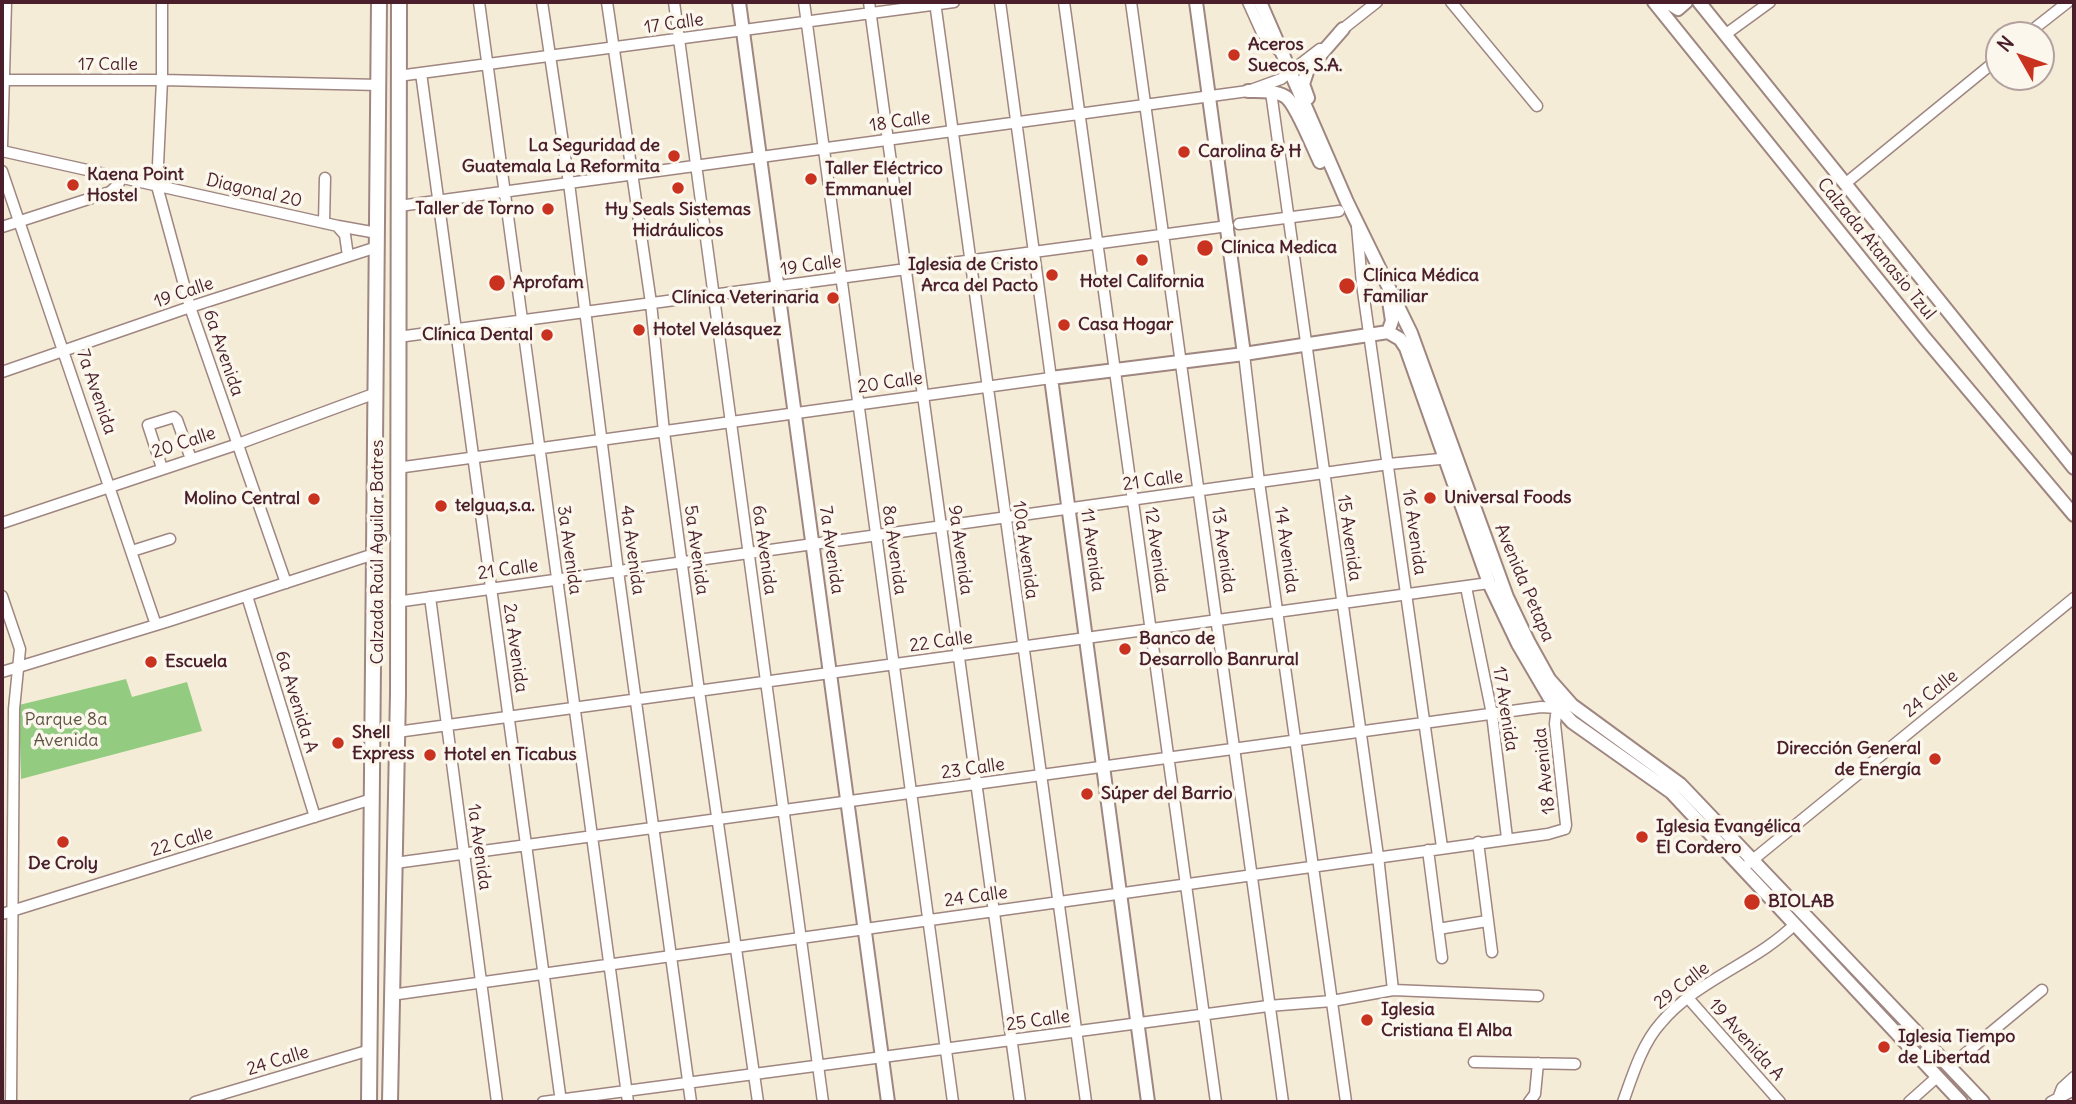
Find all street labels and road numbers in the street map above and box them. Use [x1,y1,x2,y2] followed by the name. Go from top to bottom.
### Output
[643,9,705,39] street label: 17 Calle
[78,54,138,76] street label: 17 Calle
[868,107,932,137] street label: 18 Calle
[204,169,304,213] street label: Diagonal 20
[1812,174,1940,324] street label: Calzada Atanasio Tzul
[779,251,843,281] street label: 19 Calle
[151,273,217,313] street label: 19 Calle
[198,307,248,399] street label: 6a Avenida
[71,347,121,437] street label: 7a Avenida
[856,368,924,398] street label: 20 Calle
[149,423,219,463] street label: 20 Calle
[367,439,389,665] street label: Calzada Raúl Aguilar Batres
[1121,466,1185,496] street label: 21 Calle
[1397,487,1431,577] street label: 16 Avenida
[1332,493,1366,583] street label: 15 Avenida
[1007,500,1043,600] street label: 10a Avenida
[552,504,586,596] street label: 3a Avenida
[615,504,649,596] street label: 4a Avenida
[679,504,713,596] street label: 5a Avenida
[747,504,781,596] street label: 6a Avenida
[877,504,911,596] street label: 8a Avenida
[943,504,977,596] street label: 9a Avenida
[814,505,848,595] street label: 7a Avenida
[1206,505,1240,595] street label: 13 Avenida
[1269,505,1303,595] street label: 14 Avenida
[1139,506,1173,594] street label: 12 Avenida
[1075,507,1109,593] street label: 11 Avenida
[1489,521,1559,645] street label: Avenida Petapa
[476,555,540,585] street label: 21 Calle
[498,602,532,694] street label: 2a Avenida
[908,627,974,657] street label: 22 Calle
[270,648,322,756] street label: 6a Avenida A
[1488,665,1522,753] street label: 17 Avenida
[1899,665,1963,723] street label: 24 Calle
[1530,727,1560,815] street label: 18 Avenida
[940,754,1006,784] street label: 23 Calle
[462,802,496,892] street label: 1a Avenida
[148,822,216,862] street label: 22 Calle
[943,882,1009,912] street label: 24 Calle
[1650,958,1714,1014] street label: 29 Calle
[1704,995,1788,1085] street label: 19 Avenida A
[1005,1006,1071,1036] street label: 25 Calle
[244,1041,312,1081] street label: 24 Calle

